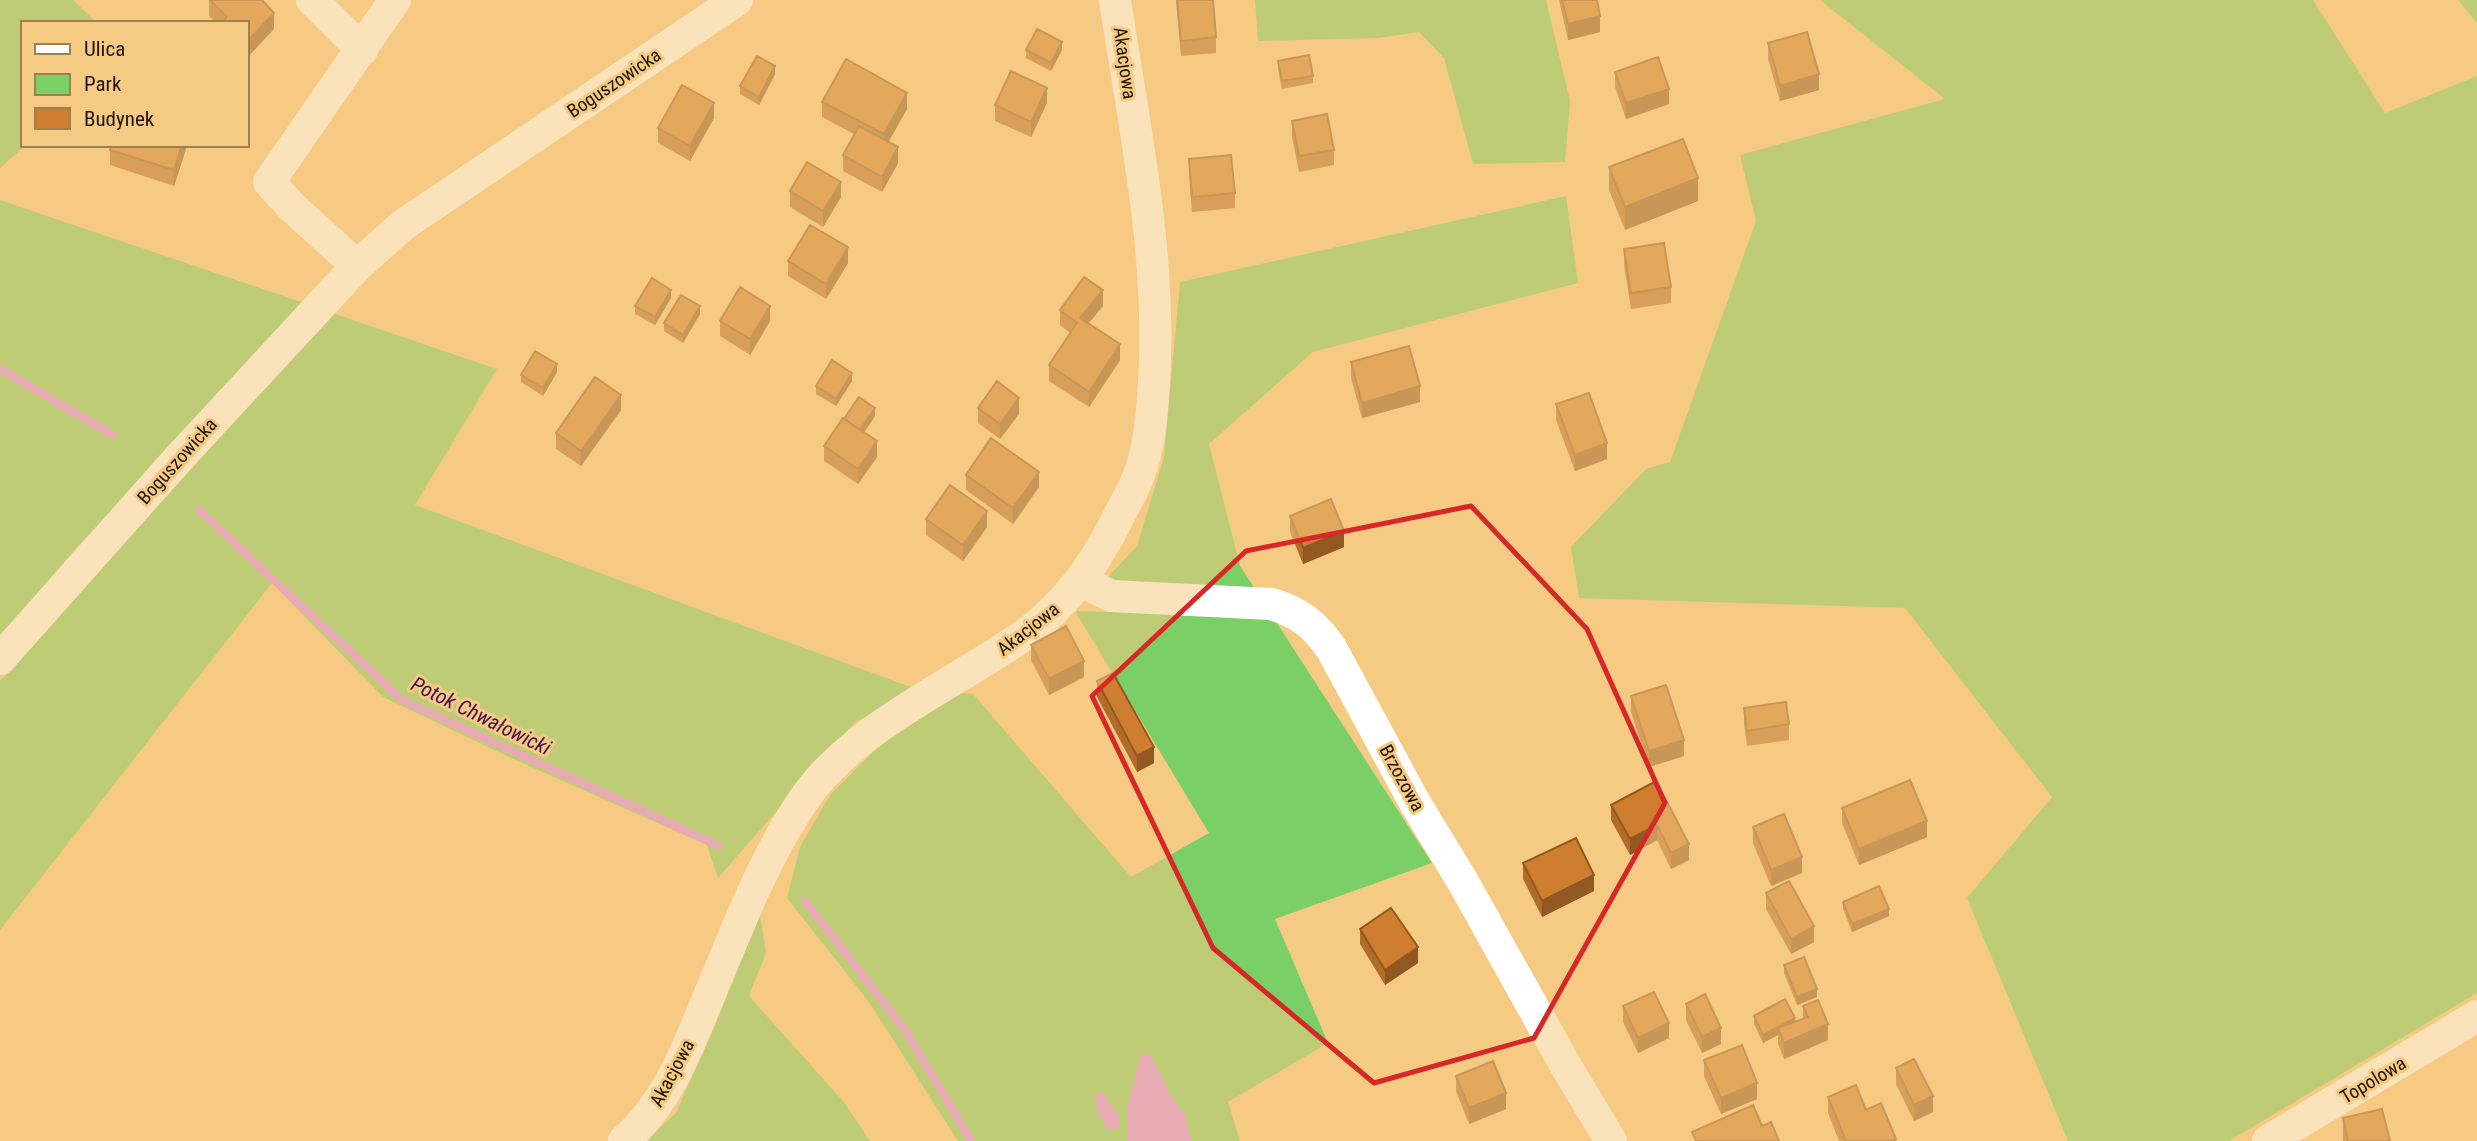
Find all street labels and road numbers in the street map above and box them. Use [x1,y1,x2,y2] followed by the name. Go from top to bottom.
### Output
[1109,25,1141,101] street label: Akacjowa
[563,43,665,123] street label: Boguszowicka
[132,413,222,509] street label: Boguszowicka
[992,598,1064,660] street label: Akacjowa
[1374,741,1430,815] street label: Brzozowa
[645,1036,699,1110] street label: Akacjowa
[2336,1051,2410,1109] street label: Topolowa

